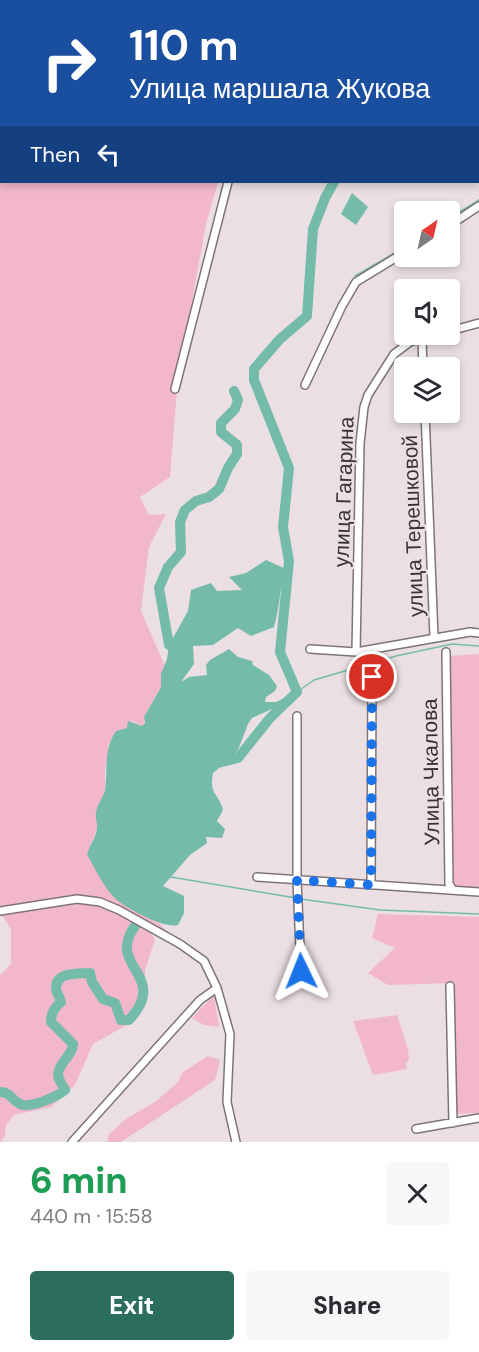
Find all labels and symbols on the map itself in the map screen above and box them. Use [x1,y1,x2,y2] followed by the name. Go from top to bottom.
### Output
[394,201,460,267] north arrow
[327,416,361,568] street label: улица Гагарина
[396,434,430,618] street label: улица Терешковой
[346,651,397,702] pin
[416,698,446,846] street label: Улица Чкалова
[269,939,333,1003] position arrow

